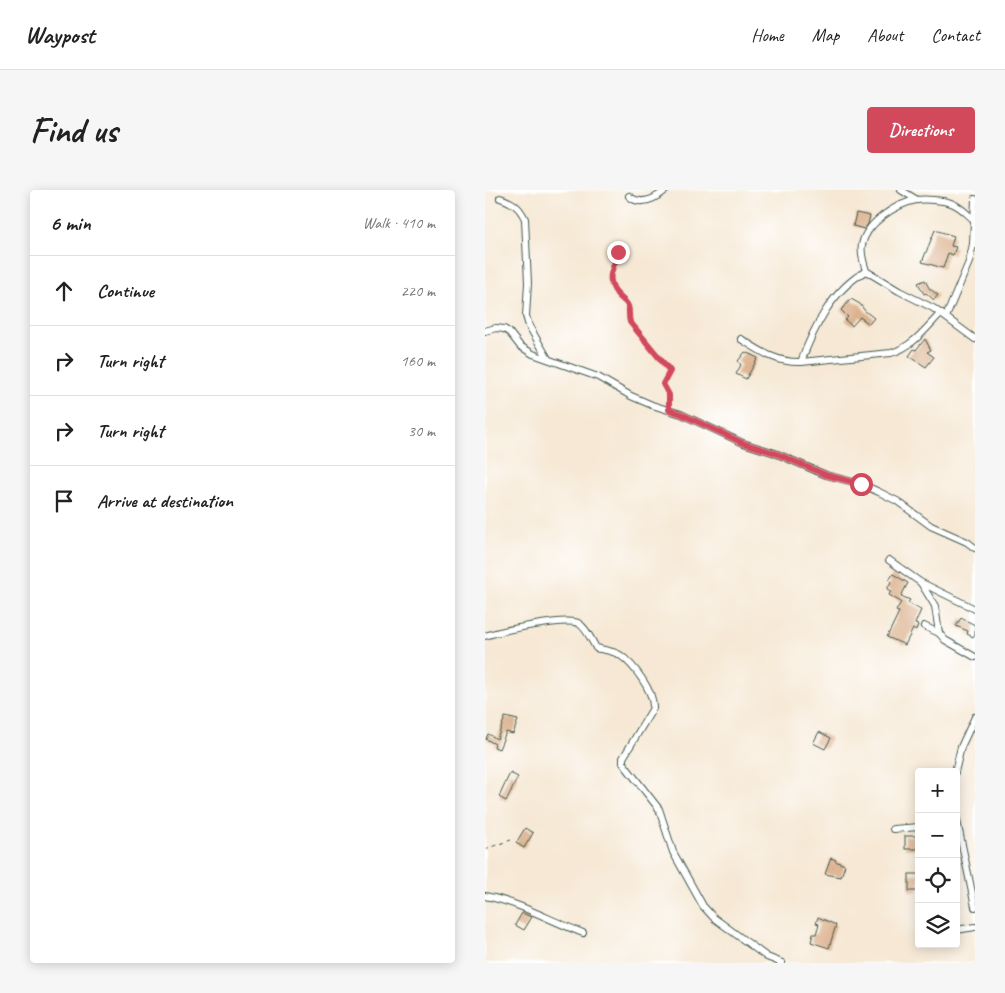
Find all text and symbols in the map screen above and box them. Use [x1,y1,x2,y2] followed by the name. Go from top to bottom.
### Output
[25,20,95,50] text: Waypost
[751,24,784,46] text: Home
[812,24,839,46] text: Map
[867,24,903,46] text: About
[931,24,980,46] text: Contact
[867,107,975,153] button: Directions
[30,108,117,153] text: Find us
[50,210,91,236] text: 6 min
[363,213,435,233] text: Walk · 410 m
[607,241,630,264] route end
[50,277,78,305] icon: ahead
[97,279,154,303] text: Continue
[401,281,435,301] text: 220 m
[50,347,78,375] icon: right
[97,349,164,373] text: Turn right
[401,351,435,371] text: 160 m
[50,417,78,445] icon: right
[97,419,164,443] text: Turn right
[408,421,435,441] text: 30 m
[850,473,873,496] route start
[50,487,78,515] icon: arrive
[97,489,233,513] text: Arrive at destination
[915,768,960,948] map controls
[915,768,960,813] button: +
[915,813,960,858] button: −
[915,858,960,903] button: locate
[915,903,960,948] button: layers

